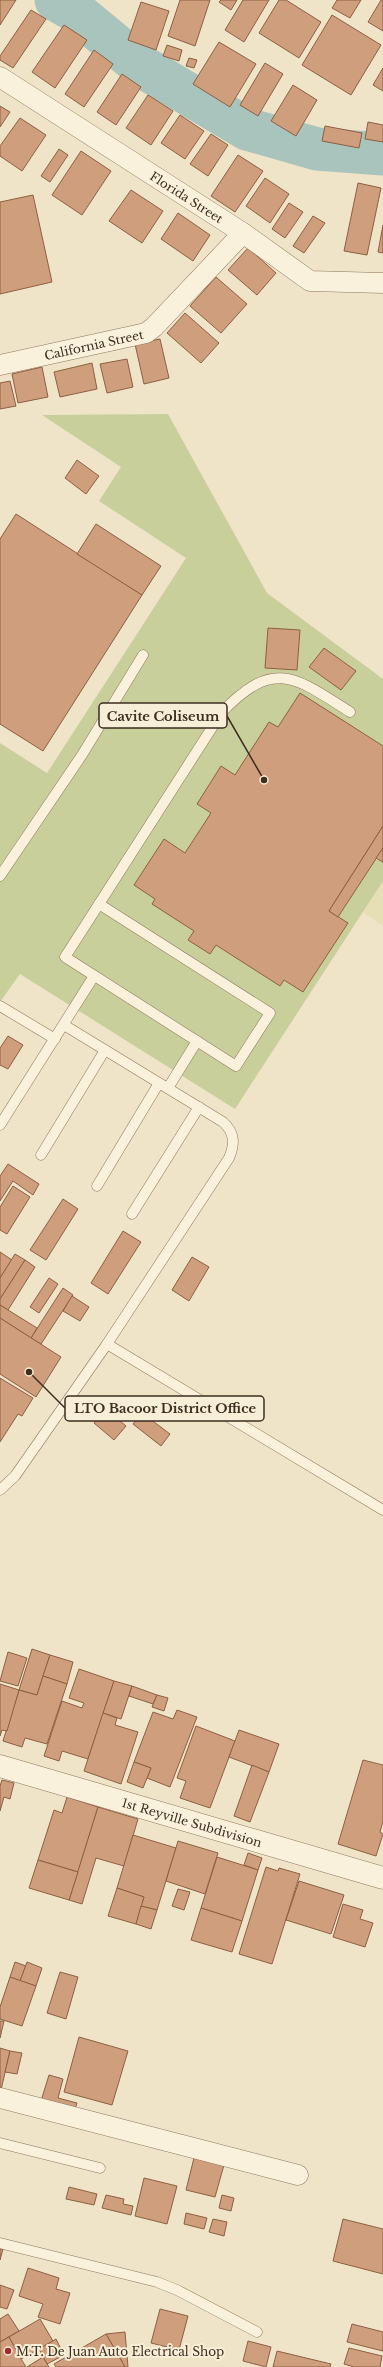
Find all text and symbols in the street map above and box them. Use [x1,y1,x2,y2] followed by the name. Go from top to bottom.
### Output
[147,168,227,226] street label: Florida Street
[43,326,145,363] street label: California Street
[99,703,227,728] callout: Cavite Coliseum
[107,708,220,725] text: Cavite Coliseum
[65,1396,264,1421] callout: LTO Bacoor District Office
[74,1400,256,1417] text: LTO Bacoor District Office
[120,1795,264,1850] street label: 1st Reyville Subdivision
[16,2344,224,2359] place label: M.T. De Juan Auto Electrical Shop
[3,2346,13,2356] marker: M.T. De Juan Auto Electrical Shop

